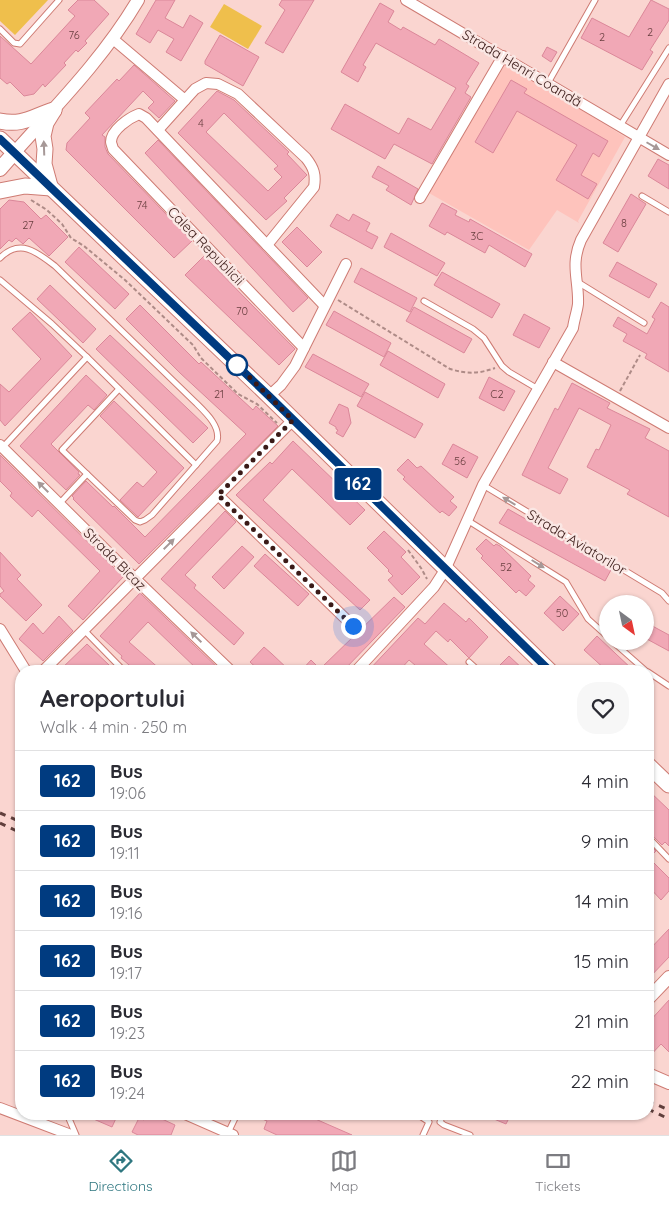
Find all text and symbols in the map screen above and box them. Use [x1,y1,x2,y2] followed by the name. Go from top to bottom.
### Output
[459,25,585,111] street label: Strada Henri Coandă
[647,25,653,39] house number: 2
[68,28,80,42] house number: 76
[599,30,605,44] house number: 2
[198,116,204,130] house number: 4
[40,140,48,156] one-way arrow
[646,142,661,150] one-way arrow
[137,198,148,212] house number: 74
[164,203,248,289] street label: Calea Republicii
[621,216,627,230] house number: 8
[22,218,34,232] house number: 27
[471,229,483,243] house number: 3C
[236,304,248,318] house number: 70
[226,354,248,376] unlabelled marker
[214,387,224,401] house number: 21
[490,387,504,401] house number: C2
[454,454,466,468] house number: 56
[329,468,387,500] line badge: 162
[344,472,372,495] text: 162
[37,481,49,493] one-way arrow
[503,496,516,505] one-way arrow
[524,505,631,579] street label: Strada Aviatorilor
[80,524,150,594] street label: Strada Bicaz
[163,538,175,550] one-way arrow
[500,560,512,574] house number: 52
[532,560,545,569] one-way arrow
[599,595,654,650] north arrow
[599,595,654,650] map controls
[556,606,568,620] house number: 50
[341,614,366,639] your location
[191,631,203,643] one-way arrow
[577,682,629,734] button: heart
[40,683,185,713] text: Aeroportului
[40,717,187,737] text: Walk · 4 min · 250 m
[110,759,143,783] text: Bus
[54,769,81,792] text: 162
[581,769,629,793] text: 4 min
[110,783,146,803] text: 19:06
[110,819,143,843] text: Bus
[54,829,81,852] text: 162
[581,829,629,853] text: 9 min
[110,843,140,863] text: 19:11
[110,879,143,903] text: Bus
[54,889,81,912] text: 162
[575,889,629,913] text: 14 min
[110,903,142,923] text: 19:16
[110,939,143,963] text: Bus
[54,949,81,972] text: 162
[574,949,629,973] text: 15 min
[110,963,142,983] text: 19:17
[110,999,143,1023] text: Bus
[54,1009,81,1032] text: 162
[574,1009,629,1033] text: 21 min
[110,1023,145,1043] text: 19:23
[110,1059,143,1083] text: Bus
[54,1069,81,1092] text: 162
[570,1069,629,1093] text: 22 min
[110,1083,145,1103] text: 19:24
[88,1147,153,1195] tab: Directions
[330,1147,358,1195] tab: Map
[535,1147,580,1195] tab: Tickets

